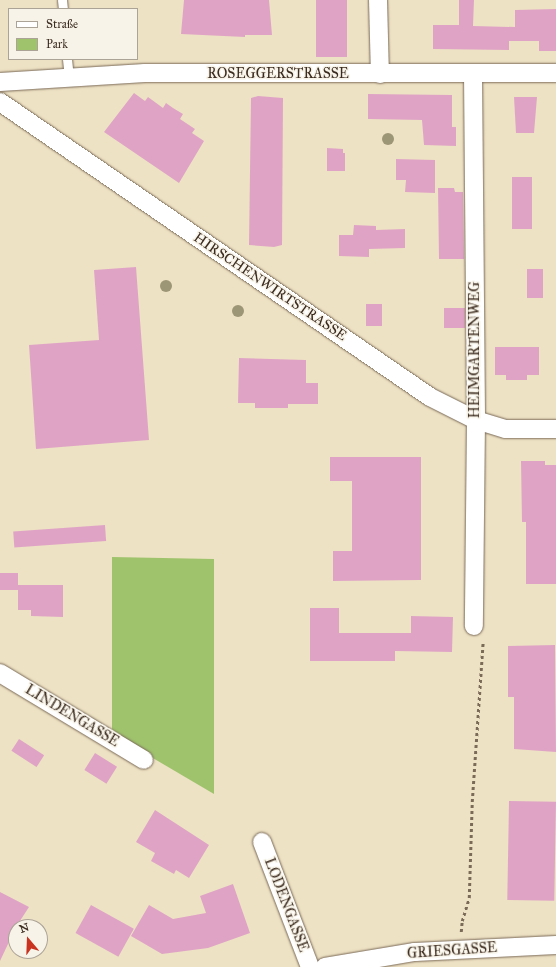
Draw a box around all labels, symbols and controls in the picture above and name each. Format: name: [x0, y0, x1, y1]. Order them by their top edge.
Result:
legend: [8, 8, 138, 60]
text: Straße: [46, 17, 78, 31]
text: Park: [46, 37, 68, 51]
street label: ROSEGGERSTRASSE: [207, 66, 349, 82]
street label: HIRSCHENWIRTSTRASSE: [190, 229, 350, 345]
street label: HEIMGARTENWEG: [467, 282, 483, 418]
street label: LINDENGASSE: [22, 681, 122, 751]
street label: LODENGASSE: [260, 856, 312, 954]
north arrow: [8, 919, 48, 959]
text: N: [18, 920, 31, 936]
street label: GRIESGASSE: [407, 939, 497, 963]

